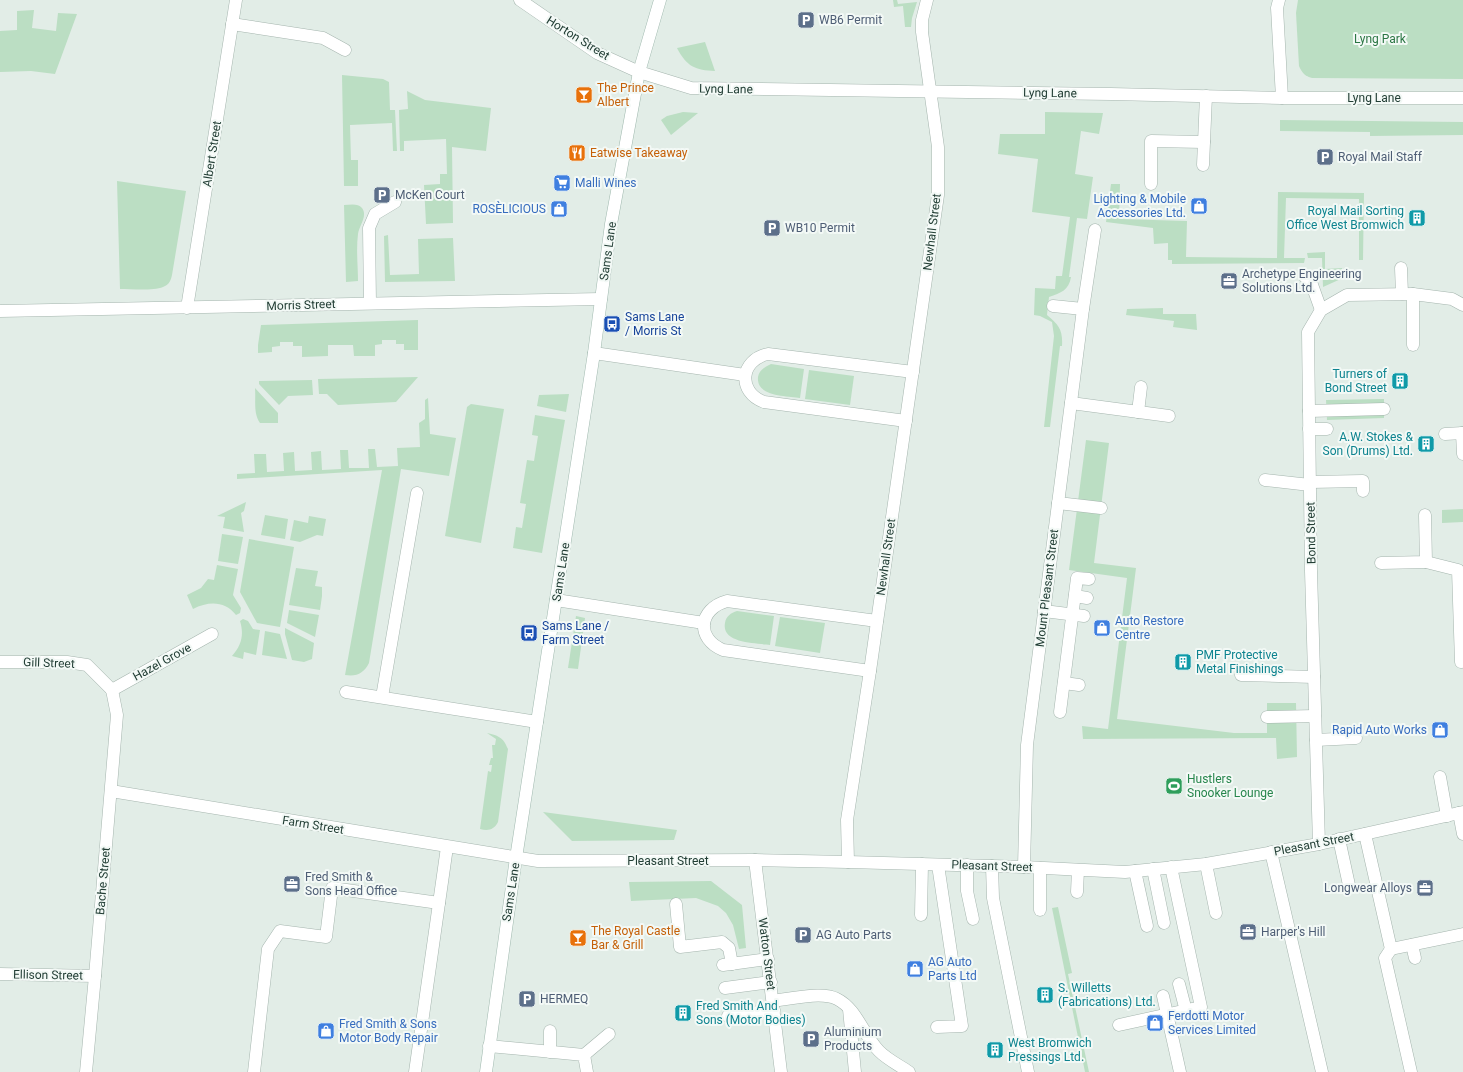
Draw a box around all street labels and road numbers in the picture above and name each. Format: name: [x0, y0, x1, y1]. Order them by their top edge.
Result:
street label: Horton Street: [544, 13, 612, 63]
street label: Lyng Lane: [699, 82, 753, 96]
street label: Lyng Lane: [1023, 86, 1077, 100]
street label: Lyng Lane: [1347, 91, 1401, 105]
street label: Albert Street: [200, 120, 224, 188]
street label: Newhall Street: [920, 193, 944, 271]
street label: Sams Lane: [597, 221, 619, 281]
street label: Morris Street: [266, 297, 336, 313]
street label: Bond Street: [1303, 502, 1319, 564]
street label: Newhall Street: [874, 518, 898, 596]
street label: Mount Pleasant Street: [1033, 528, 1061, 648]
street label: Sams Lane: [549, 542, 573, 602]
street label: Hazel Grove: [131, 640, 193, 684]
street label: Gill Street: [23, 655, 75, 671]
street label: Farm Street: [281, 813, 345, 837]
street label: Pleasant Street: [1273, 829, 1355, 859]
street label: Bache Street: [93, 847, 113, 915]
street label: Pleasant Street: [627, 854, 709, 868]
street label: Pleasant Street: [951, 858, 1033, 874]
street label: Sams Lane: [499, 862, 523, 922]
street label: Watton Street: [756, 917, 778, 991]
street label: Ellison Street: [13, 967, 83, 983]

